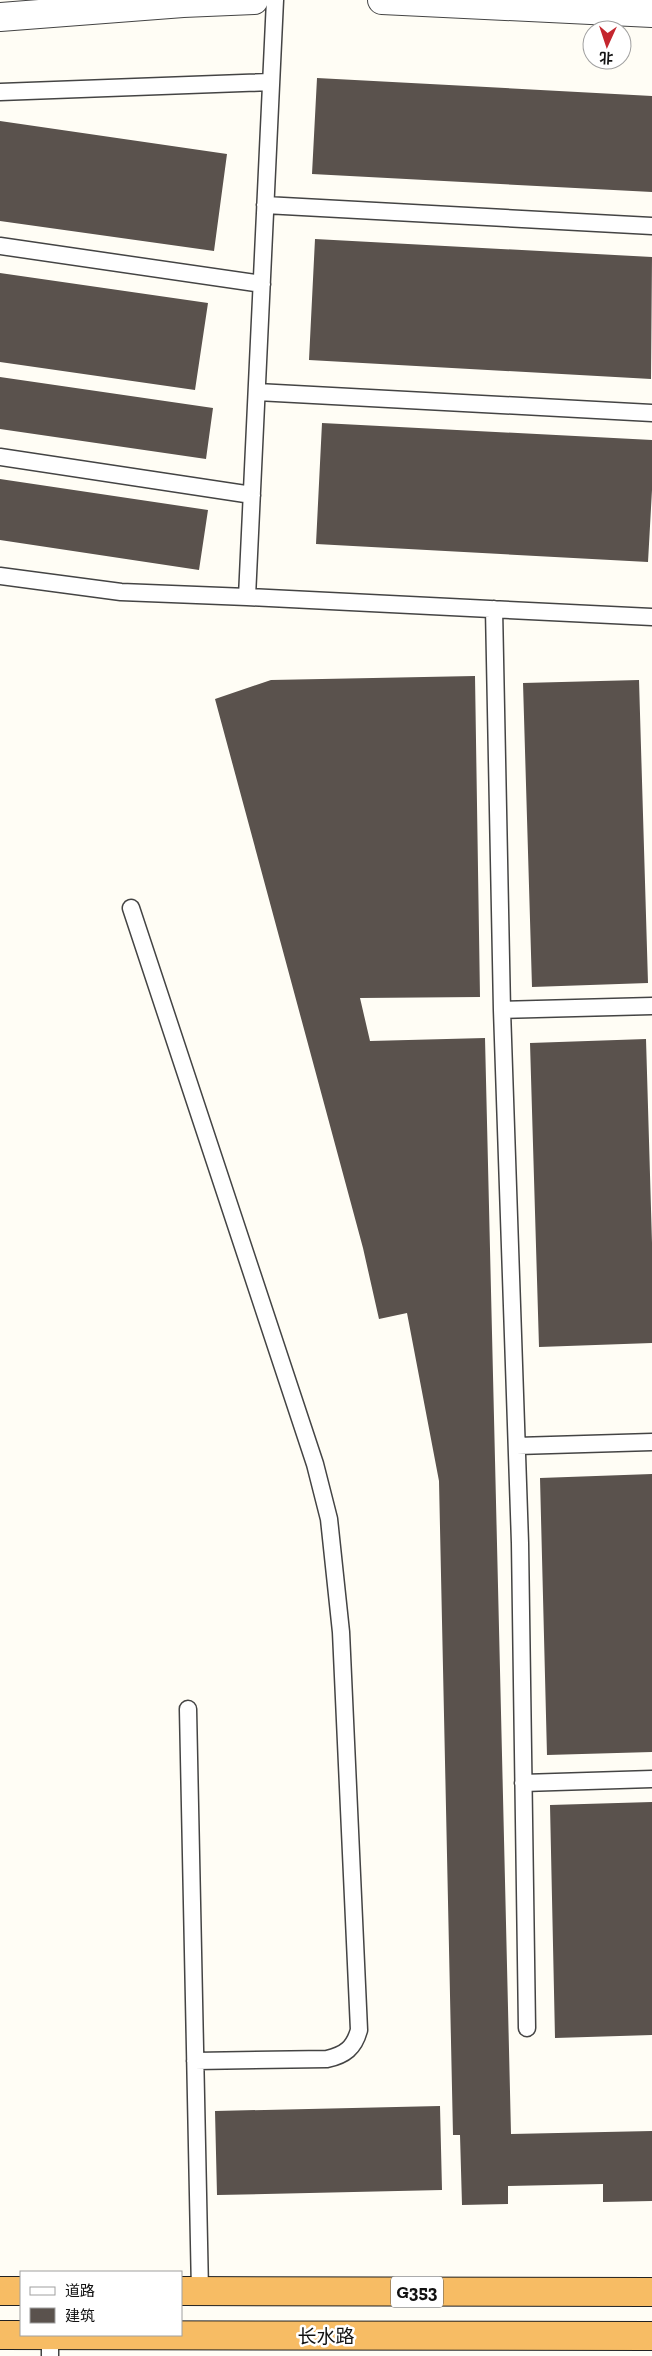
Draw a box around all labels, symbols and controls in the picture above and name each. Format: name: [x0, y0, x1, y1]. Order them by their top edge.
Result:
north arrow: [582, 20, 632, 70]
text: 北: [599, 49, 614, 66]
legend: [20, 2271, 182, 2336]
road number: G353: [391, 2276, 443, 2308]
text: 道路: [65, 2282, 95, 2300]
text: 建筑: [65, 2307, 95, 2325]
street label: 长水路: [297, 2325, 355, 2348]

